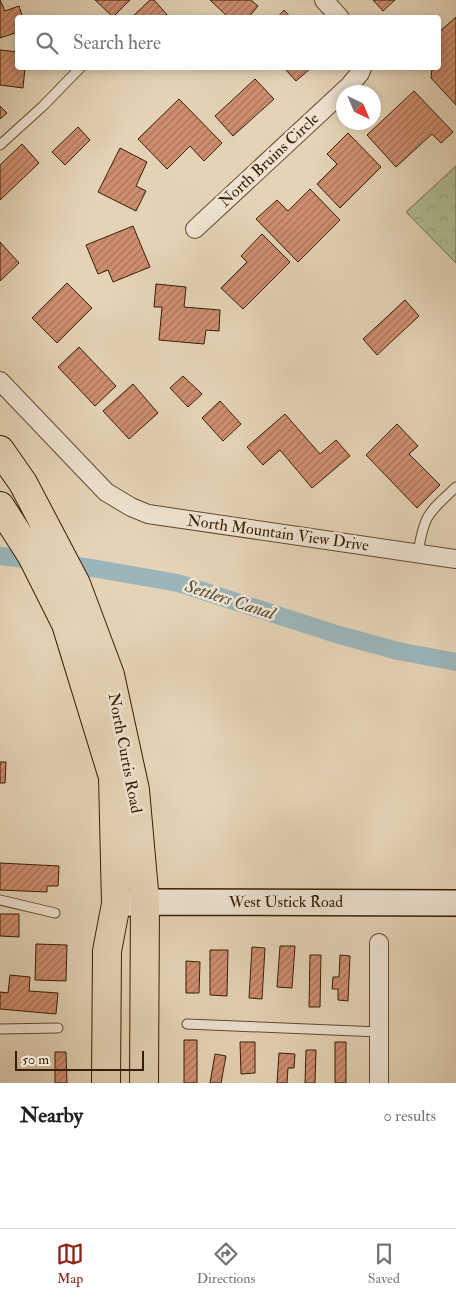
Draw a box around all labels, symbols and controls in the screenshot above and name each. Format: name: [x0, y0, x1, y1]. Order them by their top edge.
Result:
search box: [15, 15, 441, 70]
icon: search: [33, 29, 61, 57]
text: Search here: [73, 31, 161, 55]
north arrow: [336, 85, 381, 130]
street label: North Bruins Circle: [215, 108, 323, 211]
street label: North Mountain View Drive: [186, 510, 371, 556]
water label: Settlers Canal: [181, 574, 279, 626]
street label: North Curtis Road: [104, 691, 146, 815]
street label: West Ustick Road: [228, 892, 343, 912]
scale bar: [15, 1048, 144, 1071]
text: 50 m: [22, 1051, 49, 1068]
text: Nearby: [20, 1102, 83, 1129]
text: 0 results: [383, 1106, 436, 1126]
tab: Map: [56, 1240, 84, 1287]
tab: Directions: [197, 1240, 255, 1287]
tab: Saved: [368, 1240, 400, 1287]

